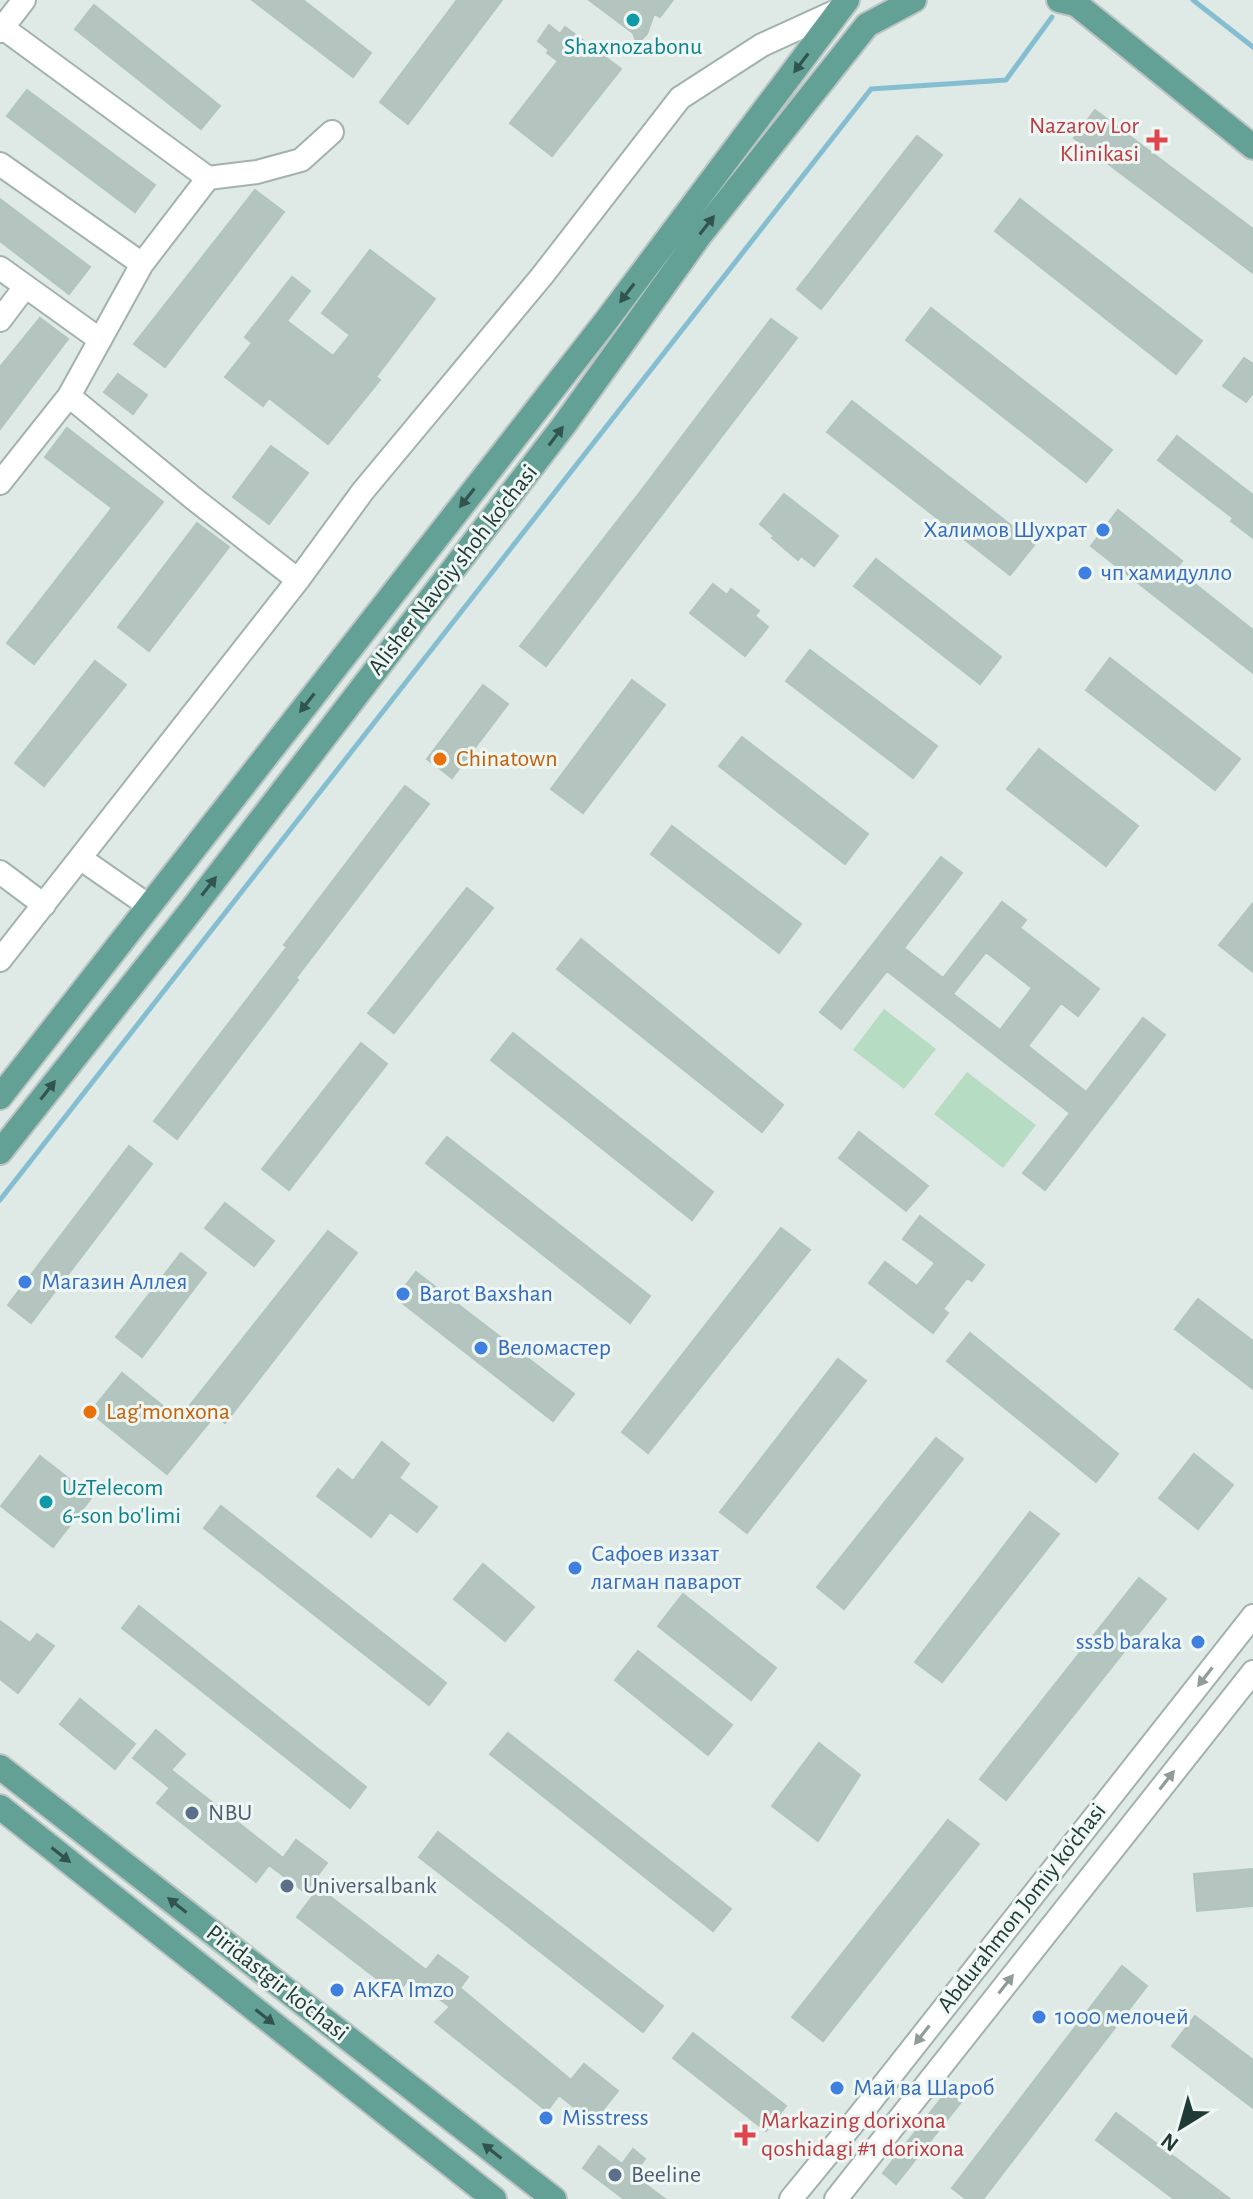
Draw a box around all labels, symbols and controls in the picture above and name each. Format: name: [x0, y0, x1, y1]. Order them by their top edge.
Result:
marker: Shaxnozabonu: [624, 11, 642, 29]
place label: Shaxnozabonu: [564, 35, 702, 59]
one-way arrow: [793, 53, 809, 73]
place label: Nazarov Lor Klinikasi: [1029, 114, 1139, 166]
marker: Nazarov Lor Klinikasi: [1146, 129, 1168, 151]
one-way arrow: [699, 215, 715, 235]
one-way arrow: [620, 283, 636, 303]
one-way arrow: [547, 426, 563, 446]
street label: Alisher Navoiy shoh ko'chasi: [364, 460, 542, 680]
one-way arrow: [460, 488, 476, 508]
place label: Халимов Шухрат: [923, 518, 1087, 542]
marker: Халимов Шухрат: [1094, 521, 1112, 539]
place label: чп хамидулло: [1101, 561, 1232, 585]
marker: чп хамидулло: [1076, 564, 1094, 582]
one-way arrow: [300, 693, 316, 713]
place label: Chinatown: [456, 747, 558, 771]
marker: Chinatown: [431, 750, 449, 768]
one-way arrow: [201, 876, 217, 896]
one-way arrow: [40, 1080, 56, 1100]
place label: Магазин Аллея: [41, 1270, 188, 1294]
marker: Магазин Аллея: [16, 1273, 34, 1291]
place label: Barot Baxshan: [419, 1282, 553, 1306]
marker: Barot Baxshan: [394, 1285, 412, 1303]
place label: Веломастер: [497, 1336, 611, 1360]
marker: Веломастер: [472, 1339, 490, 1357]
place label: Lag'monxona: [106, 1400, 230, 1424]
marker: Lag'monxona: [81, 1403, 99, 1421]
place label: UzTelecom 6-son bo'limi: [62, 1476, 181, 1528]
marker: UzTelecom 6-son bo'limi: [37, 1493, 55, 1511]
place label: Сафоев иззат лагман паварот: [591, 1542, 741, 1594]
marker: Сафоев иззат лагман паварот: [566, 1559, 584, 1577]
place label: sssb baraka: [1076, 1630, 1182, 1654]
marker: sssb baraka: [1189, 1633, 1207, 1651]
one-way arrow: [1197, 1667, 1213, 1687]
one-way arrow: [1159, 1770, 1175, 1790]
street label: Abdurahmon Jomiy ko'chasi: [933, 1799, 1111, 2017]
place label: NBU: [208, 1801, 252, 1825]
marker: NBU: [183, 1804, 201, 1822]
one-way arrow: [51, 1847, 71, 1863]
place label: Universalbank: [303, 1874, 437, 1898]
marker: Universalbank: [278, 1877, 296, 1895]
one-way arrow: [167, 1897, 187, 1913]
street label: Piridastgir ko'chasi: [202, 1921, 352, 2045]
one-way arrow: [997, 1974, 1014, 1994]
place label: AKFA Imzo: [353, 1978, 454, 2002]
marker: AKFA Imzo: [328, 1981, 346, 1999]
place label: 1000 мелочей: [1055, 2005, 1189, 2029]
one-way arrow: [255, 2008, 275, 2025]
marker: 1000 мелочей: [1030, 2008, 1048, 2026]
one-way arrow: [915, 2025, 931, 2045]
place label: Май ва Шароб: [853, 2076, 995, 2100]
marker: Май ва Шароб: [828, 2079, 846, 2097]
north arrow: [1141, 2087, 1221, 2167]
place label: Misstress: [562, 2106, 649, 2130]
marker: Misstress: [537, 2109, 555, 2127]
place label: Markazing dorixona qoshidagi #1 dorixona: [761, 2109, 964, 2161]
marker: Markazing dorixona qoshidagi #1 dorixona: [736, 2126, 754, 2144]
text: N: [1157, 2129, 1182, 2156]
one-way arrow: [482, 2143, 502, 2160]
place label: Beeline: [631, 2163, 701, 2187]
marker: Beeline: [606, 2166, 624, 2184]

